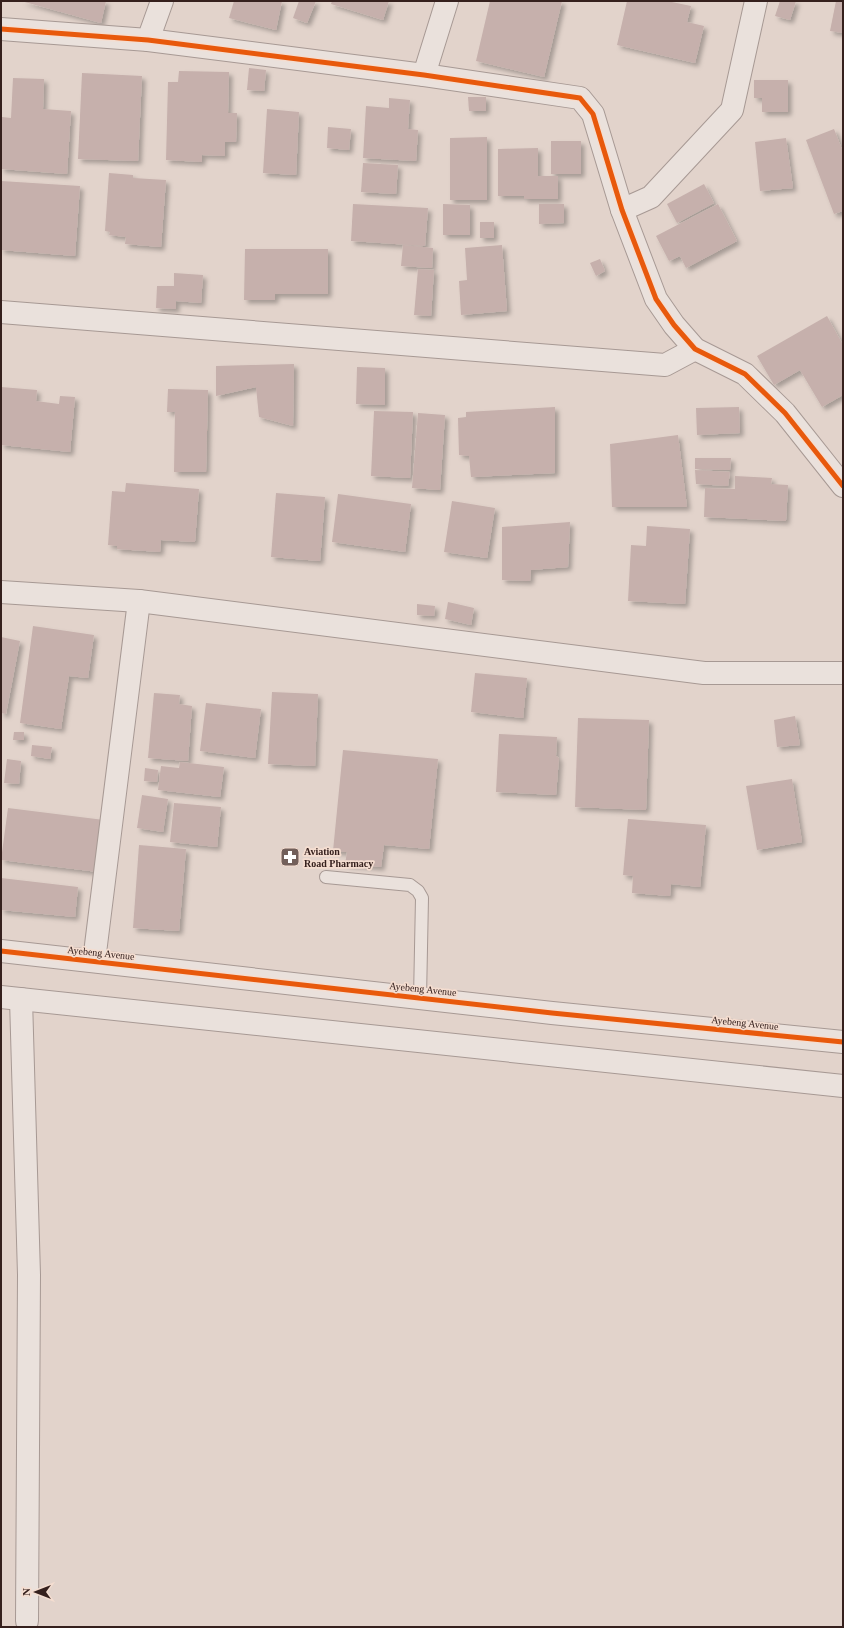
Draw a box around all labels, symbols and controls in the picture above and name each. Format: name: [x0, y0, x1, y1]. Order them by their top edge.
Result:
pharmacy icon: Aviation Road Pharmacy: [279, 846, 301, 868]
place label: Aviation Road Pharmacy: [304, 846, 373, 869]
street label: Ayebeng Avenue: [67, 944, 136, 962]
street label: Ayebeng Avenue: [389, 980, 458, 998]
street label: Ayebeng Avenue: [711, 1014, 780, 1032]
north arrow: [16, 1572, 56, 1612]
text: N: [20, 1588, 32, 1596]

